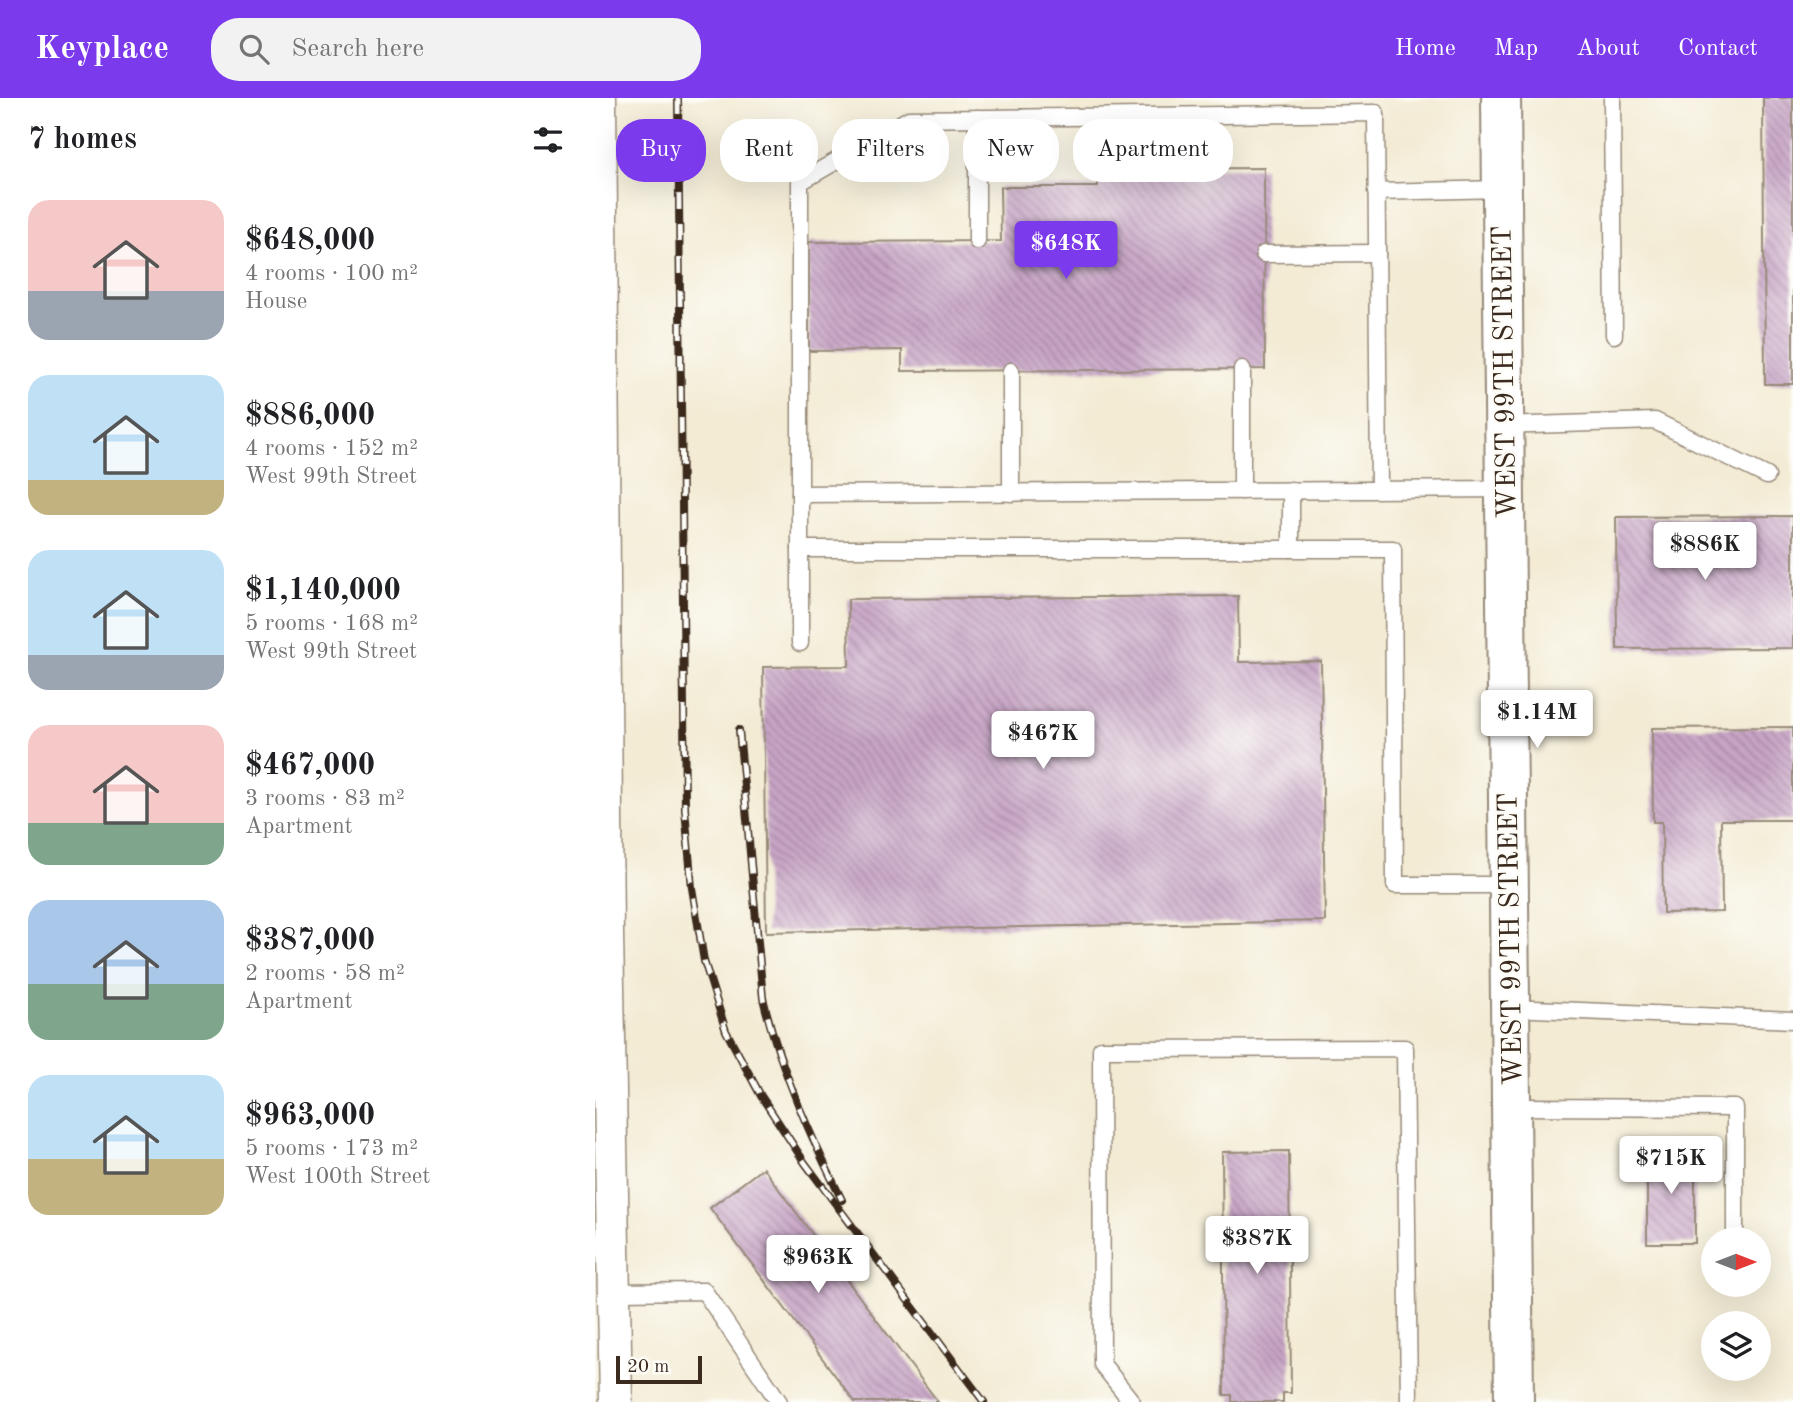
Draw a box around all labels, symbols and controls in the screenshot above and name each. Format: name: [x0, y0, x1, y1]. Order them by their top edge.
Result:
search box: [211, 18, 701, 81]
icon: search: [235, 30, 273, 68]
text: Keyplace: [35, 33, 169, 66]
text: Search here: [291, 36, 424, 62]
text: Home: [1395, 37, 1456, 61]
text: Map: [1494, 37, 1538, 61]
text: About: [1576, 37, 1640, 61]
text: Contact: [1678, 37, 1758, 61]
chip: Buy: [616, 119, 706, 182]
chip: Rent: [720, 119, 818, 182]
chip: Filters: [832, 119, 949, 182]
chip: New: [963, 119, 1059, 182]
chip: Apartment: [1073, 119, 1233, 182]
icon: filters: [529, 121, 567, 159]
text: 7 homes: [28, 125, 137, 155]
pin: $648K: [1017, 222, 1115, 281]
street label: WEST 99TH STREET: [1489, 225, 1523, 519]
text: $648,000: [245, 226, 375, 256]
icon: home: [84, 228, 168, 312]
text: $648K: [1030, 232, 1102, 255]
text: 4 rooms · 100 m²: [245, 262, 418, 285]
text: House: [245, 290, 307, 313]
text: $886,000: [245, 401, 375, 431]
icon: home: [84, 403, 168, 487]
text: 4 rooms · 152 m²: [245, 437, 418, 460]
text: West 99th Street: [245, 465, 417, 488]
pin: $886K: [1656, 522, 1754, 582]
text: $886K: [1669, 533, 1741, 556]
text: $1,140,000: [245, 576, 401, 606]
icon: home: [84, 578, 168, 662]
text: 5 rooms · 168 m²: [245, 612, 418, 635]
text: West 99th Street: [245, 640, 417, 663]
pin: $1.14M: [1480, 690, 1594, 750]
text: $1.14M: [1497, 701, 1577, 724]
pin: $467K: [994, 712, 1092, 771]
text: $467K: [1007, 722, 1079, 745]
text: $467,000: [245, 751, 375, 781]
icon: home: [84, 753, 168, 837]
text: 3 rooms · 83 m²: [245, 787, 405, 810]
street label: WEST 99TH STREET: [1495, 792, 1529, 1086]
text: Apartment: [245, 815, 353, 838]
text: $387,000: [245, 926, 375, 956]
icon: home: [84, 928, 168, 1012]
text: 2 rooms · 58 m²: [245, 962, 405, 985]
text: Apartment: [245, 990, 353, 1013]
text: $963,000: [245, 1101, 375, 1131]
icon: home: [84, 1103, 168, 1187]
pin: $715K: [1622, 1136, 1720, 1196]
text: 5 rooms · 173 m²: [245, 1137, 418, 1160]
text: $715K: [1635, 1147, 1707, 1170]
text: West 100th Street: [245, 1165, 430, 1188]
pin: $387K: [1208, 1216, 1306, 1276]
text: $387K: [1221, 1227, 1293, 1250]
north arrow: [1701, 1227, 1771, 1297]
map controls: [1701, 1227, 1771, 1381]
pin: $963K: [769, 1236, 867, 1295]
text: $963K: [782, 1246, 854, 1269]
button: layers: [1701, 1311, 1771, 1381]
scale bar: [616, 1353, 702, 1385]
text: 20 m: [627, 1358, 669, 1377]

